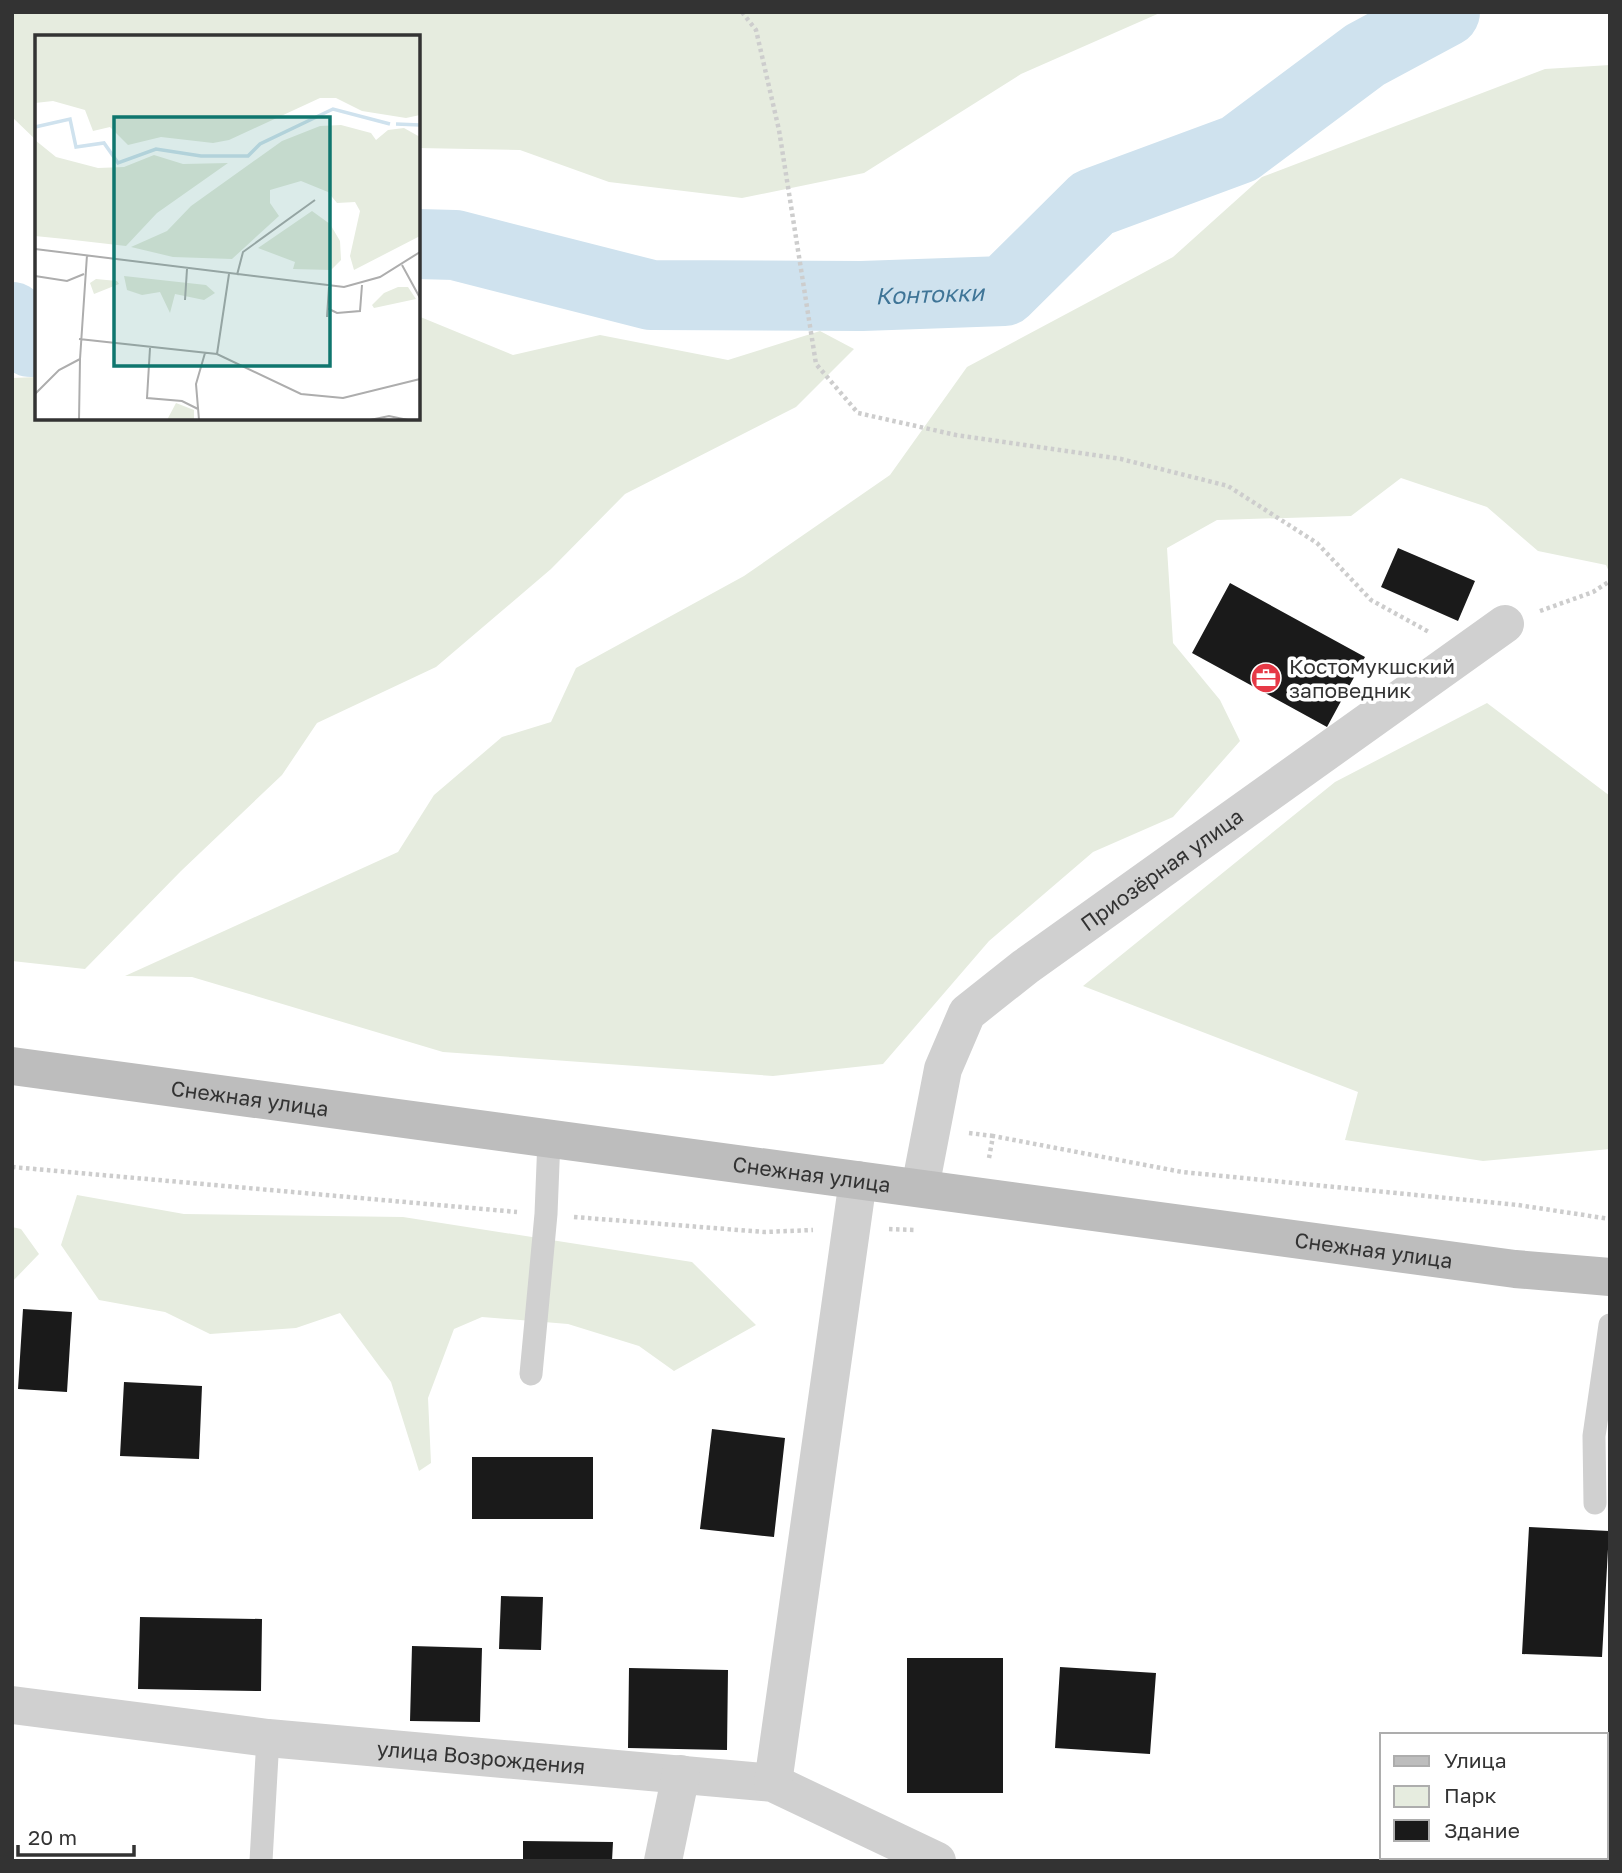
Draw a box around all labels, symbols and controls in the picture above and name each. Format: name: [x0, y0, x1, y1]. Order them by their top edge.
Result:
inset map: [35, 35, 420, 420]
water label: Контокки: [875, 278, 987, 310]
place label: Костомукшский заповедник: [1289, 653, 1455, 703]
office icon: Костомукшский заповедник: [1249, 661, 1283, 695]
street label: Приозёрная улица: [1075, 803, 1248, 936]
street label: Снежная улица: [169, 1075, 330, 1122]
street label: Снежная улица: [731, 1150, 892, 1198]
street label: Снежная улица: [1293, 1226, 1454, 1273]
legend: [1380, 1733, 1608, 1859]
street label: улица Возрождения: [376, 1735, 586, 1779]
text: Улица: [1444, 1747, 1507, 1773]
text: Парк: [1444, 1782, 1497, 1808]
scale bar: [18, 1814, 133, 1858]
text: Здание: [1444, 1817, 1520, 1843]
text: 20 m: [28, 1824, 77, 1850]

